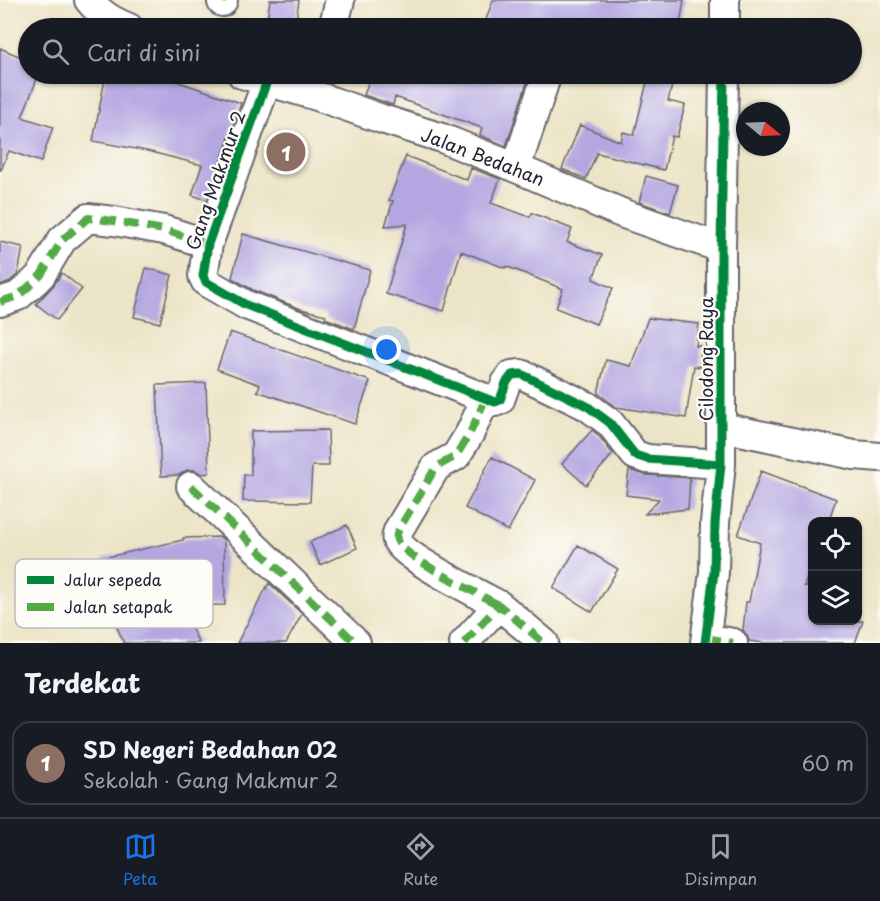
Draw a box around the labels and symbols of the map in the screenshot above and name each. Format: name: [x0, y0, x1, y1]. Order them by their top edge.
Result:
north arrow: [736, 102, 790, 156]
street label: Gang Makmur 2: [178, 107, 252, 253]
street label: Jalan Bedahan: [417, 120, 549, 192]
pin: 1: [266, 130, 306, 174]
street label: Cilodong Raya: [692, 296, 719, 421]
your location: [372, 335, 401, 364]
legend: [15, 559, 213, 628]
text: Jalur sepeda: [64, 567, 162, 591]
text: Jalan setapak: [64, 594, 173, 618]

